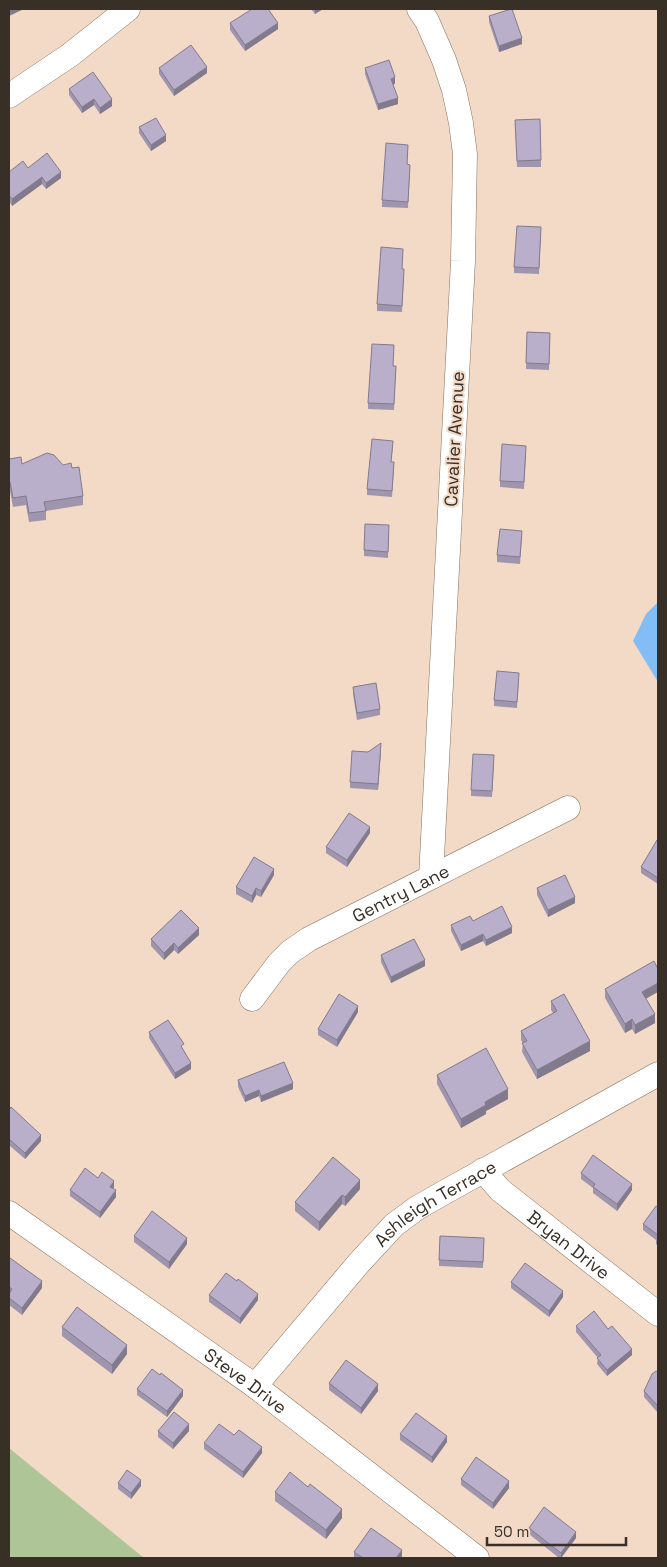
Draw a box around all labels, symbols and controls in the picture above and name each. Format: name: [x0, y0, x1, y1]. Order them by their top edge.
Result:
street label: Cavalier Avenue: [439, 371, 469, 507]
street label: Gentry Lane: [348, 859, 453, 927]
street label: Ashleigh Terrace: [369, 1155, 500, 1251]
street label: Bryan Drive: [523, 1205, 615, 1284]
street label: Steve Drive: [200, 1342, 292, 1418]
scale bar: [487, 1514, 626, 1546]
text: 50 m: [494, 1522, 529, 1541]

